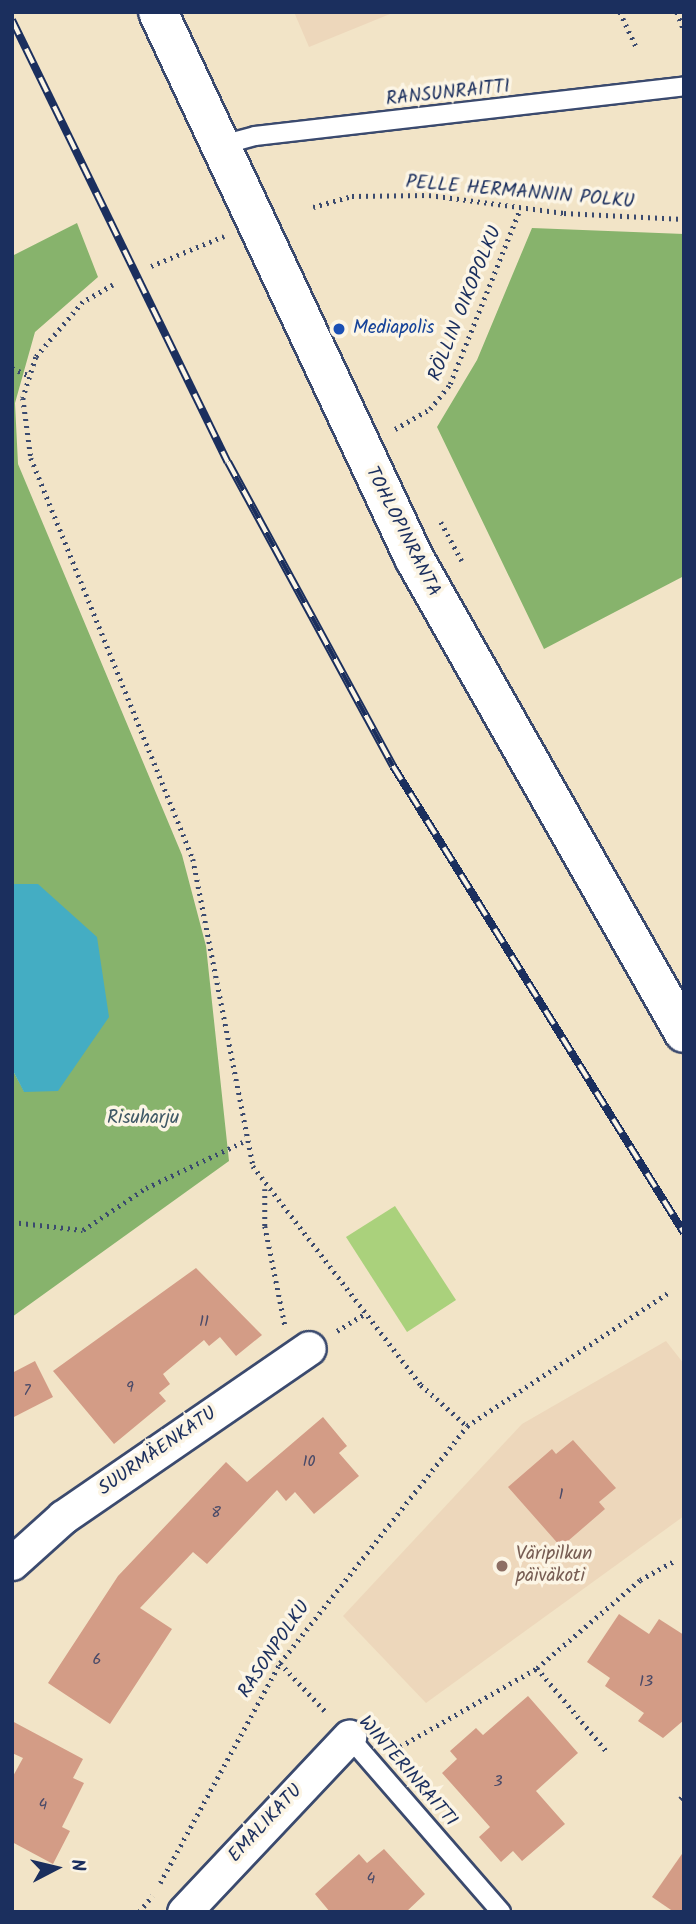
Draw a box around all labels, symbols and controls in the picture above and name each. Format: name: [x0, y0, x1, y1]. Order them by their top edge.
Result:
street label: RANSUNRAITTI: [385, 76, 511, 112]
street label: PELLE HERMANNIN POLKU: [405, 172, 635, 214]
street label: RÖLLIN OIKOPOLKU: [424, 223, 508, 385]
place label: Mediapolis: [353, 318, 434, 340]
marker: Mediapolis: [331, 321, 347, 337]
street label: TOHLOPINRANTA: [359, 463, 445, 601]
park label: Risuharju: [107, 1108, 179, 1130]
house number: 11: [199, 1312, 209, 1332]
house number: 9: [126, 1378, 134, 1398]
house number: 7: [23, 1381, 31, 1401]
street label: SUURMÄENKATU: [95, 1403, 221, 1501]
house number: 10: [302, 1452, 316, 1472]
house number: 1: [558, 1485, 564, 1505]
house number: 8: [211, 1503, 221, 1523]
place label: Väripilkun päiväkoti: [516, 1544, 592, 1588]
marker: Väripilkun päiväkoti: [494, 1558, 510, 1574]
street label: RASONPOLKU: [234, 1597, 316, 1703]
house number: 6: [93, 1650, 101, 1670]
house number: 13: [639, 1672, 653, 1692]
street label: WINTERINRAITTI: [353, 1712, 461, 1832]
house number: 3: [493, 1772, 503, 1792]
street label: EMALIKATU: [224, 1780, 308, 1868]
house number: 4: [39, 1795, 47, 1815]
north arrow: [21, 1833, 91, 1903]
text: N: [61, 1858, 92, 1873]
house number: 4: [367, 1869, 375, 1889]

